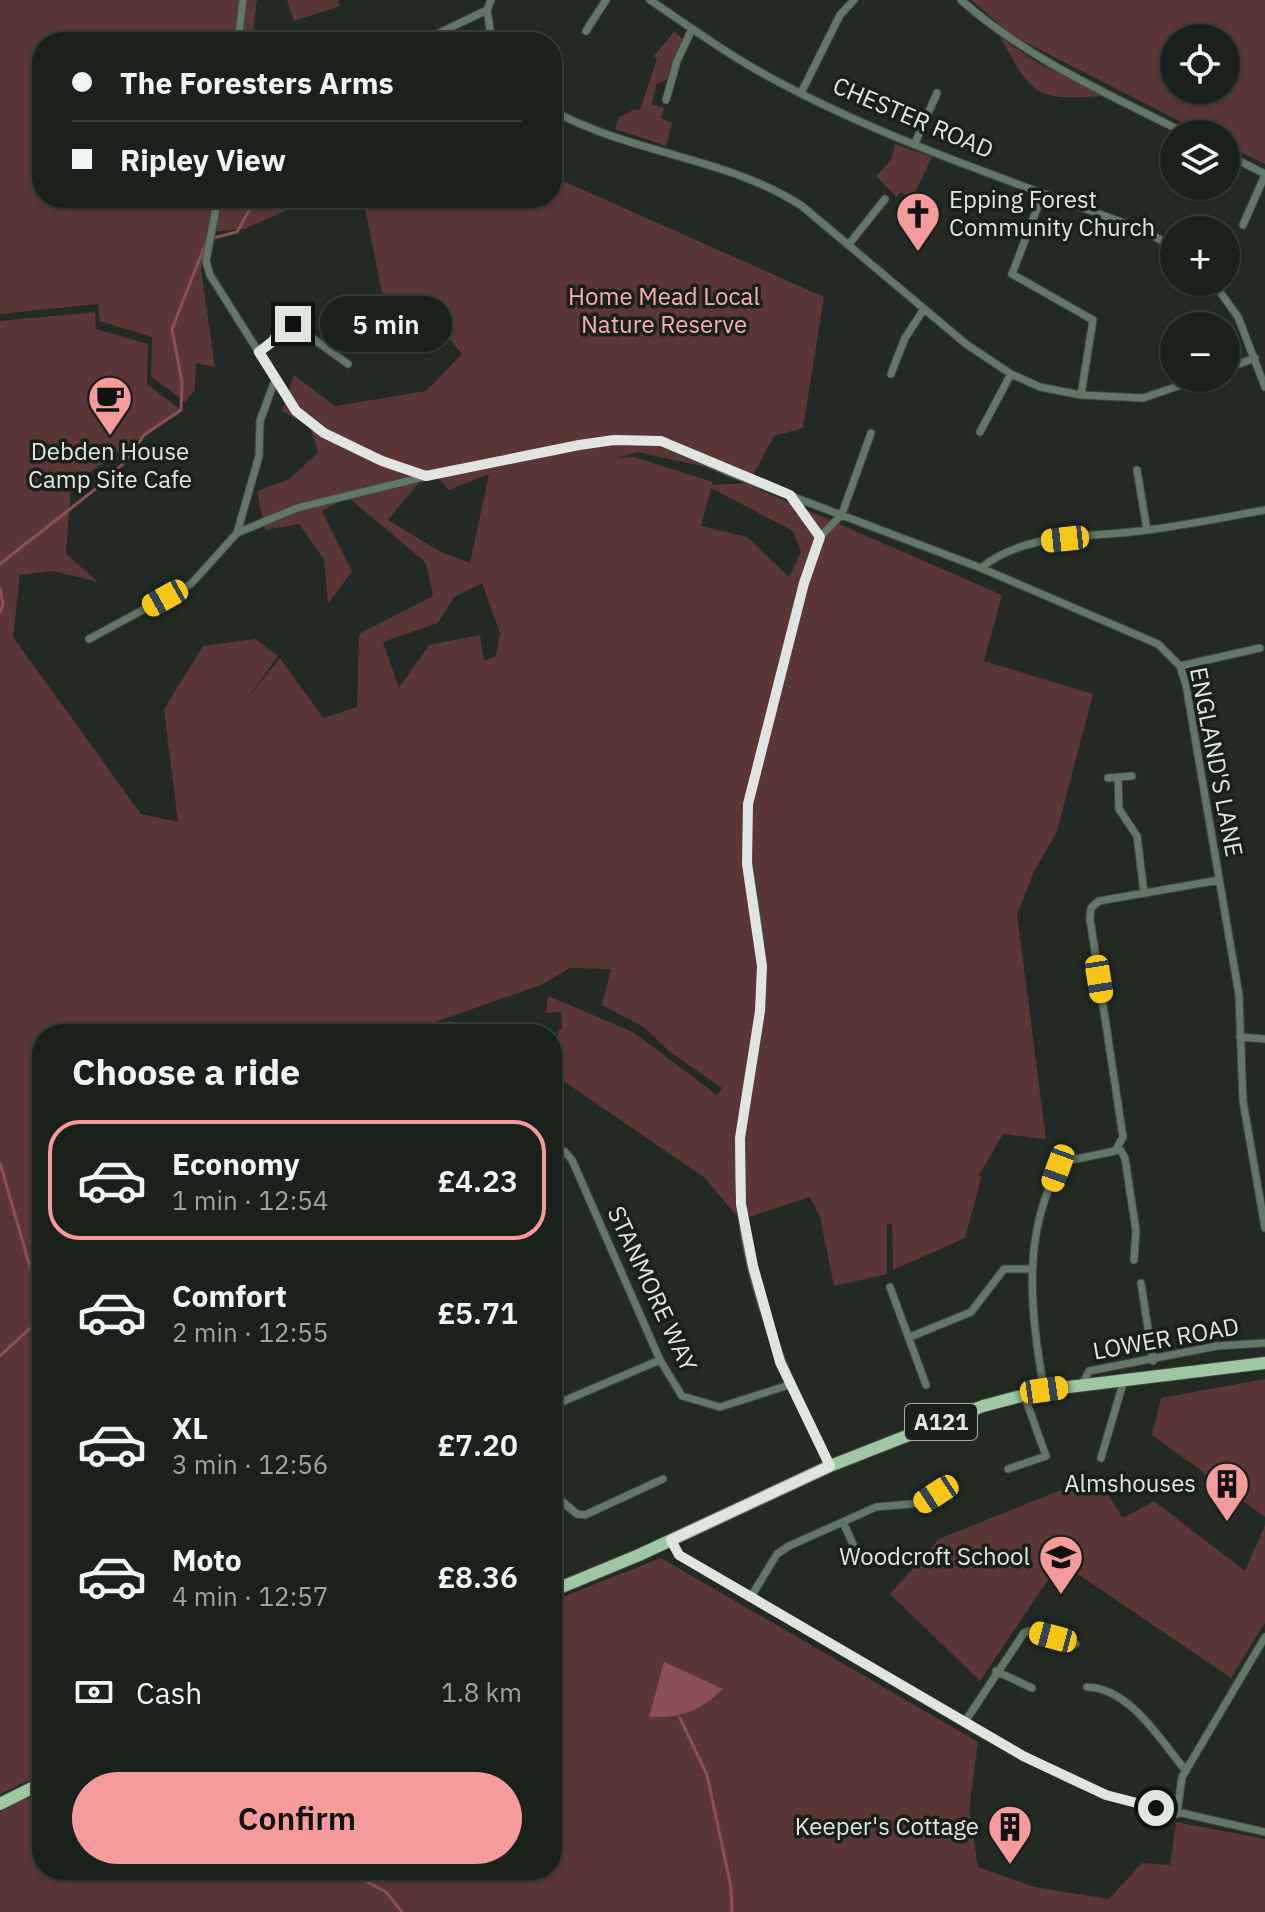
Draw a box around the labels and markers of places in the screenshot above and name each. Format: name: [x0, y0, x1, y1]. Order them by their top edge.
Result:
place label: Epping Forest Community Church: [949, 183, 1155, 243]
church icon: Epping Forest Community Church: [894, 190, 942, 253]
cafe icon: Debden House Camp Site Cafe: [86, 374, 134, 437]
place label: Debden House Camp Site Cafe: [28, 435, 192, 495]
building icon: Almshouses: [1203, 1460, 1251, 1523]
place label: Almshouses: [1064, 1467, 1196, 1499]
school or university icon: Woodcroft School: [1037, 1533, 1085, 1596]
place label: Woodcroft School: [839, 1540, 1030, 1572]
building icon: Keeper's Cottage: [986, 1803, 1034, 1866]
place label: Keeper's Cottage: [795, 1810, 979, 1842]

